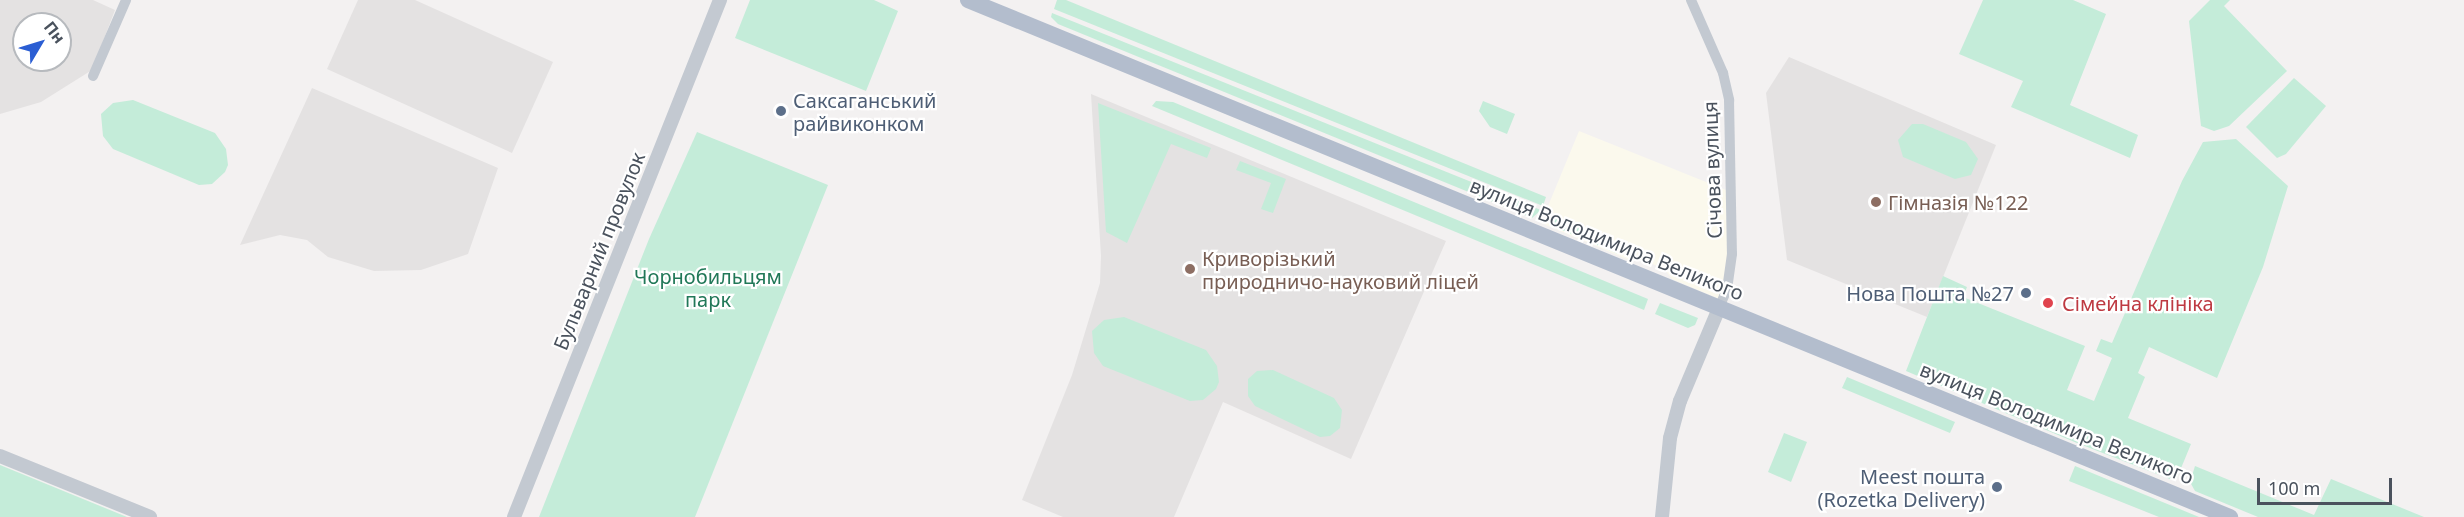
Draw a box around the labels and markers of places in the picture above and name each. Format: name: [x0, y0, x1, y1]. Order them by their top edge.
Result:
place label: Саксаганський райвиконком: [793, 88, 936, 135]
marker: Саксаганський райвиконком: [774, 104, 788, 118]
place label: Гімназія №122: [1888, 190, 2028, 214]
marker: Гімназія №122: [1869, 195, 1883, 209]
place label: Криворізький природничо-науковий ліцей: [1202, 246, 1479, 293]
marker: Криворізький природничо-науковий ліцей: [1183, 262, 1197, 276]
place label: Нова Пошта №27: [1846, 281, 2014, 305]
marker: Нова Пошта №27: [2019, 286, 2033, 300]
place label: Сімейна клініка: [2062, 291, 2214, 315]
marker: Сімейна клініка: [2039, 294, 2057, 312]
place label: Meest пошта (Rozetka Delivery): [1818, 464, 1985, 511]
marker: Meest пошта (Rozetka Delivery): [1990, 480, 2004, 494]

